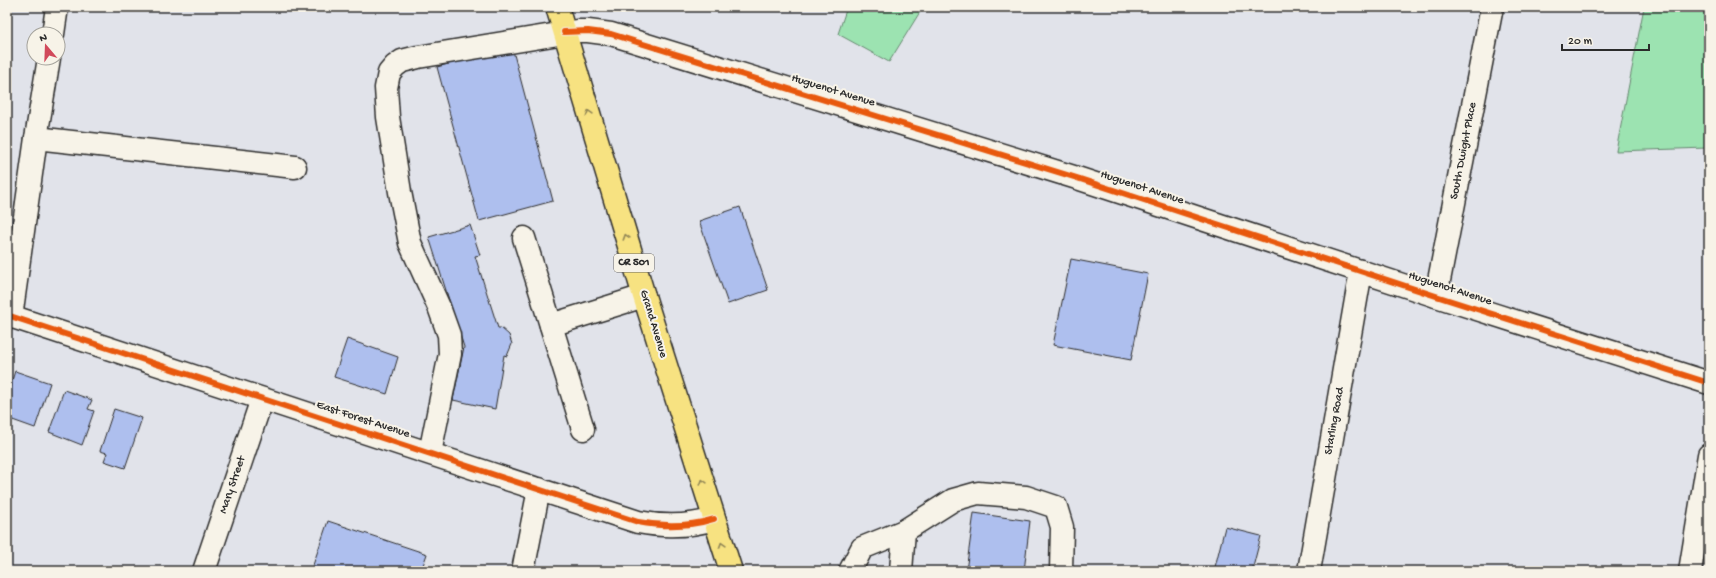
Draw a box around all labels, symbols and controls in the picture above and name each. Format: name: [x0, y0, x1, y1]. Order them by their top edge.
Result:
north arrow: [26, 26, 66, 66]
scale bar: [1562, 26, 1649, 52]
text: N: [38, 32, 49, 45]
text: 20 m: [1568, 35, 1593, 49]
street label: Huguenot Avenue: [789, 72, 877, 111]
street label: South Dwight Place: [1448, 101, 1480, 201]
one-way arrow: [585, 110, 594, 117]
street label: Huguenot Avenue: [1099, 168, 1186, 208]
one-way arrow: [622, 234, 631, 241]
road number: CR 501: [614, 254, 654, 272]
street label: Huguenot Avenue: [1407, 269, 1494, 309]
street label: Grand Avenue: [636, 288, 670, 360]
street label: Starling Road: [1322, 385, 1348, 456]
street label: East Forest Avenue: [315, 398, 412, 442]
street label: Mary Street: [217, 453, 250, 516]
one-way arrow: [699, 478, 707, 485]
one-way arrow: [718, 542, 727, 549]

